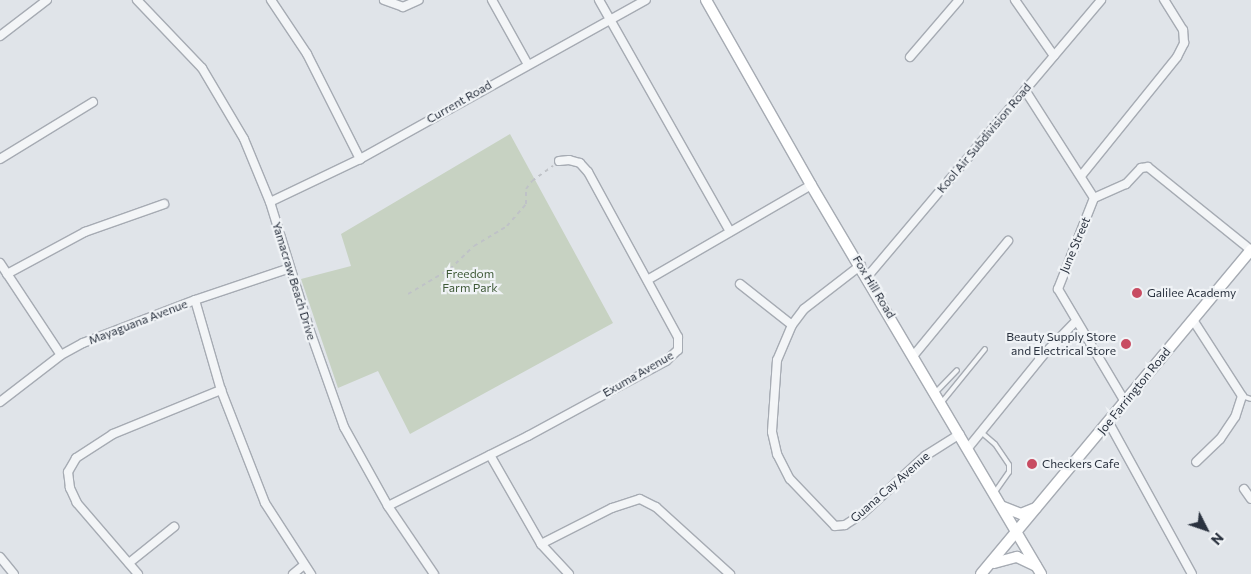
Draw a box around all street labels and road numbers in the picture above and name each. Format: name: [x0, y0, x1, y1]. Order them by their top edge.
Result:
street label: Current Road: [424, 78, 494, 126]
street label: Kool Air Subdivision Road: [934, 80, 1034, 196]
street label: June Street: [1057, 215, 1093, 275]
street label: Yamacraw Beach Drive: [269, 220, 319, 342]
street label: Fox Hill Road: [850, 253, 898, 321]
street label: Mayaguana Avenue: [86, 296, 190, 348]
street label: Joe Farrington Road: [1095, 345, 1173, 437]
street label: Exuma Avenue: [600, 348, 676, 400]
street label: Guana Cay Avenue: [848, 449, 932, 525]

